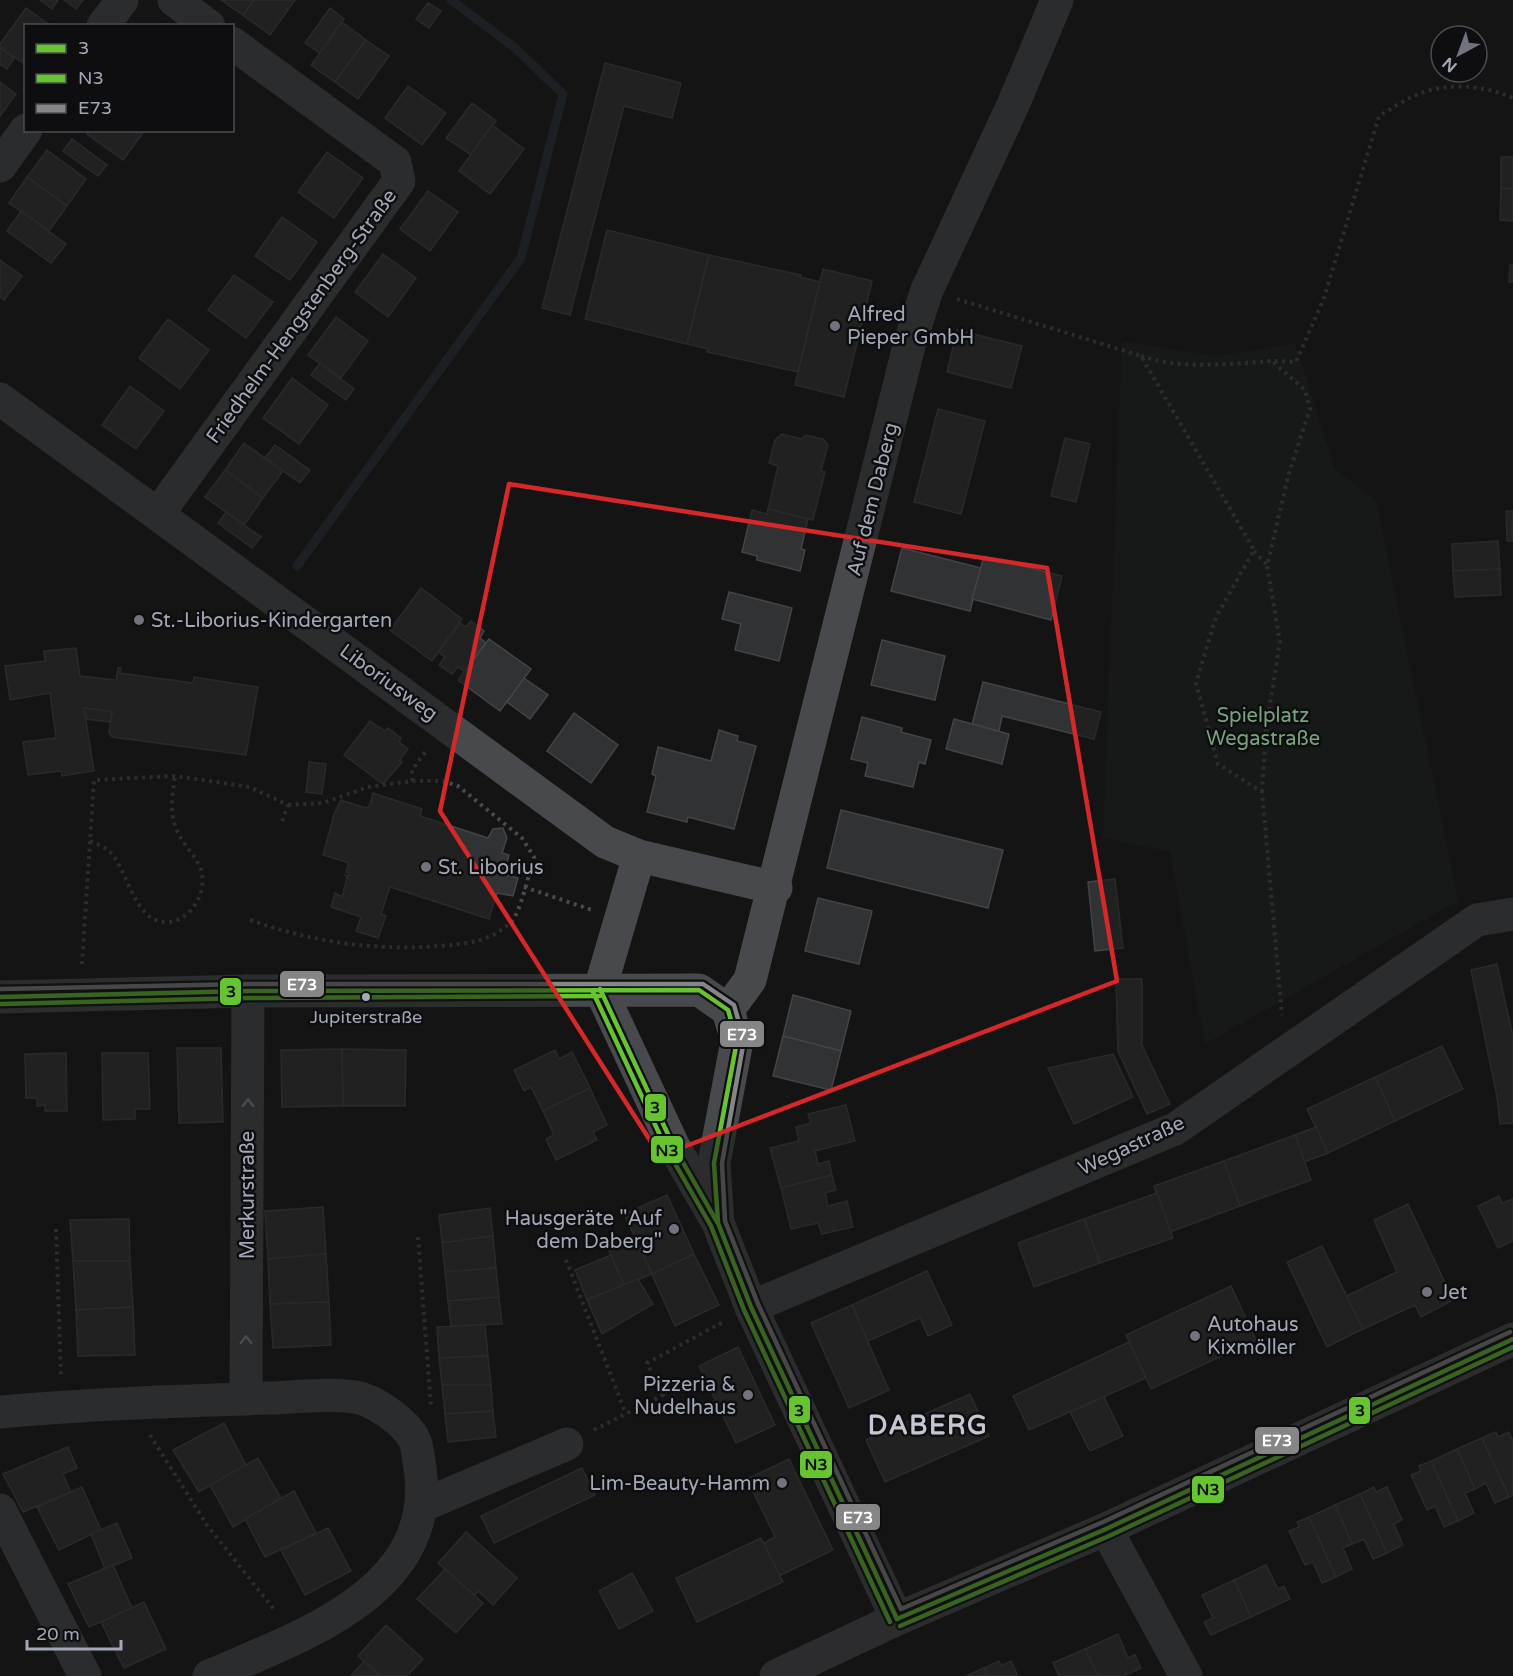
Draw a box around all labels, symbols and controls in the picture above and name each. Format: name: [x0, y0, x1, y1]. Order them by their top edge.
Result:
legend: [24, 24, 234, 132]
north arrow: [1429, 24, 1489, 84]
text: 3: [78, 37, 89, 59]
text: N: [1438, 53, 1461, 76]
text: N3: [78, 67, 104, 89]
text: E73: [78, 97, 112, 119]
street label: Friedhelm-Hengstenberg-Straße: [202, 185, 402, 448]
place label: Alfred Pieper GmbH: [847, 303, 974, 350]
marker: Alfred Pieper GmbH: [828, 319, 842, 333]
street label: Auf dem Daberg: [842, 420, 904, 578]
place label: St.-Liborius-Kindergarten: [151, 609, 392, 633]
marker: St.-Liborius-Kindergarten: [132, 613, 146, 627]
street label: Liboriusweg: [335, 639, 442, 726]
park label: Spielplatz Wegastraße: [1206, 704, 1320, 751]
place label: St. Liborius: [438, 856, 544, 880]
marker: St. Liborius: [419, 860, 433, 874]
line badge: E73: [279, 970, 325, 998]
text: E73: [287, 975, 317, 995]
line badge: 3: [219, 977, 242, 1006]
text: 3: [226, 982, 236, 1002]
marker: Jupiterstraße: [360, 991, 372, 1003]
place label: Jupiterstraße: [310, 1006, 422, 1028]
line badge: E73: [719, 1020, 765, 1048]
text: E73: [727, 1025, 757, 1045]
line badge: 3: [644, 1093, 667, 1122]
text: 3: [650, 1098, 660, 1118]
one-way arrow: [241, 1099, 254, 1108]
street label: Wegastraße: [1075, 1111, 1188, 1181]
street label: Merkurstraße: [236, 1131, 260, 1259]
line badge: N3: [650, 1135, 684, 1164]
text: N3: [656, 1141, 678, 1161]
place label: Hausgeräte "Auf dem Daberg": [505, 1207, 662, 1254]
marker: Hausgeräte "Auf dem Daberg": [667, 1222, 681, 1236]
place label: Jet: [1439, 1281, 1468, 1305]
marker: Jet: [1420, 1285, 1434, 1299]
place label: Autohaus Kixmöller: [1207, 1313, 1299, 1360]
marker: Autohaus Kixmöller: [1188, 1329, 1202, 1343]
one-way arrow: [240, 1336, 252, 1345]
place label: Pizzeria & Nudelhaus: [634, 1373, 736, 1420]
marker: Pizzeria & Nudelhaus: [741, 1388, 755, 1402]
line badge: 3: [788, 1395, 811, 1424]
line badge: 3: [1348, 1396, 1371, 1425]
text: 3: [794, 1401, 804, 1421]
text: 3: [1355, 1401, 1365, 1421]
district label: DABERG: [868, 1410, 988, 1441]
line badge: E73: [1254, 1426, 1300, 1455]
text: E73: [1262, 1431, 1292, 1451]
line badge: N3: [799, 1450, 833, 1479]
text: N3: [805, 1455, 827, 1475]
place label: Lim-Beauty-Hamm: [589, 1472, 770, 1496]
line badge: N3: [1191, 1475, 1225, 1504]
marker: Lim-Beauty-Hamm: [775, 1476, 789, 1490]
text: N3: [1197, 1480, 1219, 1500]
line badge: E73: [835, 1503, 881, 1531]
text: E73: [843, 1508, 873, 1528]
scale bar: [27, 1613, 122, 1651]
text: 20 m: [36, 1623, 80, 1645]

